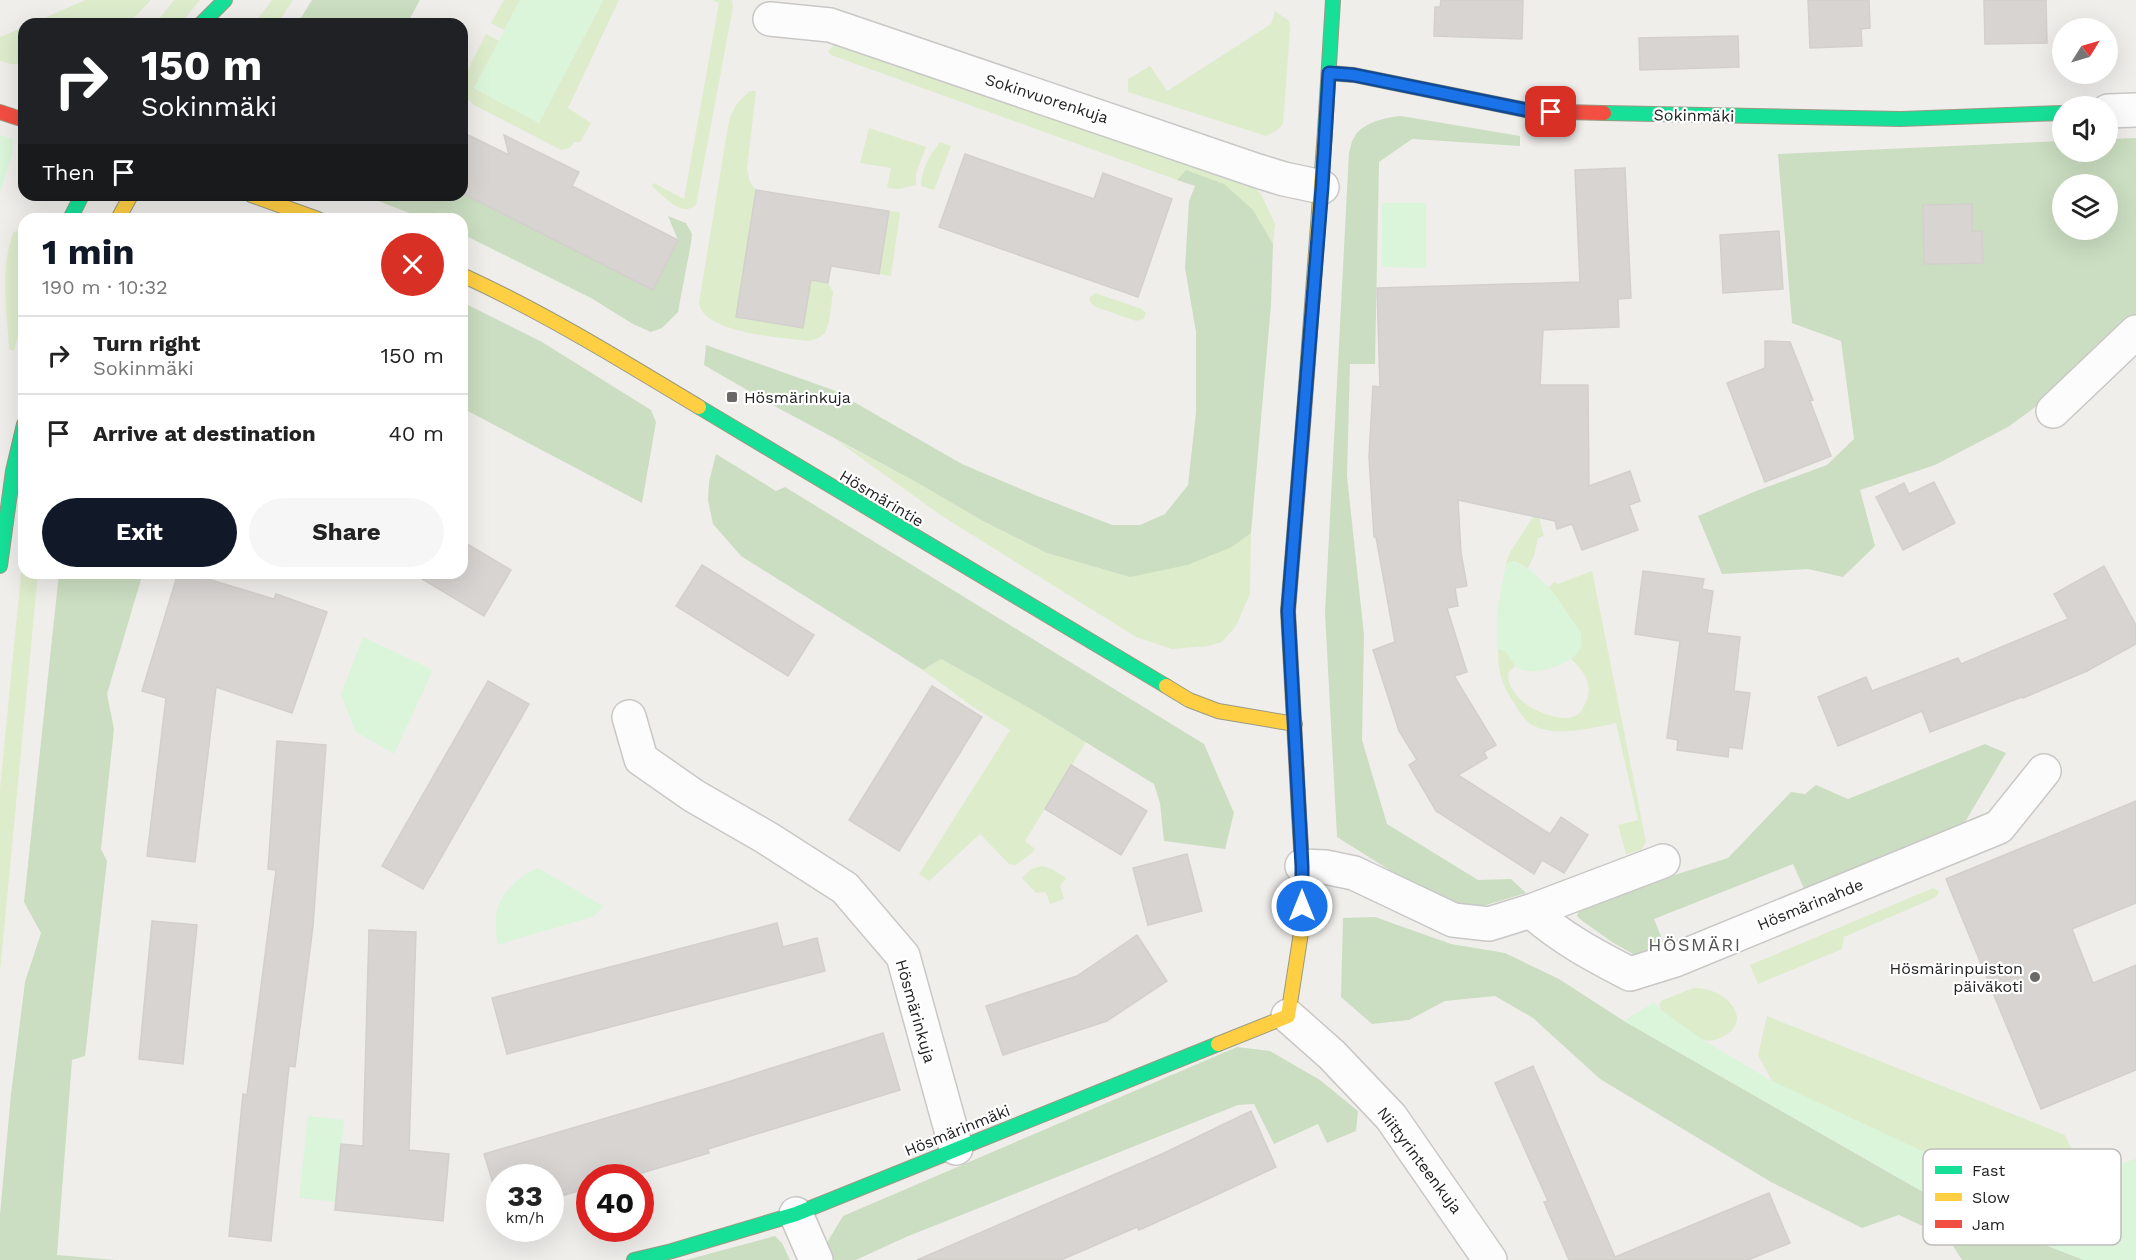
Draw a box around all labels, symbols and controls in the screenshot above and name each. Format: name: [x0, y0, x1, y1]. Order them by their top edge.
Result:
north arrow: [2052, 18, 2118, 84]
map controls: [2052, 18, 2118, 240]
text: 150 m: [141, 41, 262, 90]
icon: right: [42, 42, 120, 120]
street label: Sokinvuorenkuja: [983, 70, 1111, 127]
pin: [1525, 86, 1576, 137]
text: Sokinmäki: [141, 91, 277, 123]
icon: arrive: [1534, 95, 1567, 128]
button: sound: [2052, 96, 2118, 162]
street label: Sokinmäki: [1653, 105, 1735, 126]
icon: arrive: [107, 156, 140, 189]
text: Then: [42, 160, 95, 185]
button: layers: [2052, 174, 2118, 240]
text: 1 min: [42, 231, 134, 273]
button: close: [381, 233, 444, 296]
text: 190 m · 10:32: [42, 275, 168, 299]
text: Turn right: [93, 331, 200, 356]
icon: right: [42, 339, 75, 372]
text: 150 m: [380, 343, 444, 368]
text: Sokinmäki: [93, 356, 194, 380]
place label: Hösmärinkuja: [744, 388, 851, 407]
marker: Hösmärinkuja: [725, 390, 739, 404]
icon: arrive: [42, 417, 75, 450]
text: Arrive at destination: [93, 421, 316, 446]
text: 40 m: [388, 421, 444, 446]
street label: Hösmärintie: [836, 466, 927, 531]
button: Exit: [42, 498, 237, 567]
button: Share: [249, 498, 444, 567]
position arrow: [1270, 874, 1334, 938]
street label: Hösmärinahde: [1754, 875, 1866, 934]
district label: HÖSMÄRI: [1648, 934, 1742, 955]
street label: Hösmärinkuja: [892, 957, 939, 1065]
place label: Hösmärinpuiston päiväkoti: [1890, 959, 2023, 996]
marker: Hösmärinpuiston päiväkoti: [2028, 970, 2042, 984]
street label: Hösmärinmäki: [902, 1101, 1013, 1160]
street label: Niittyrinteenkuja: [1373, 1103, 1466, 1217]
legend: [1923, 1149, 2121, 1245]
text: Fast: [1972, 1161, 2005, 1180]
speed limit sign: 40: [576, 1164, 654, 1242]
text: 33: [507, 1178, 543, 1213]
text: Slow: [1972, 1188, 2010, 1207]
text: km/h: [506, 1209, 544, 1227]
text: Jam: [1972, 1215, 2005, 1234]

